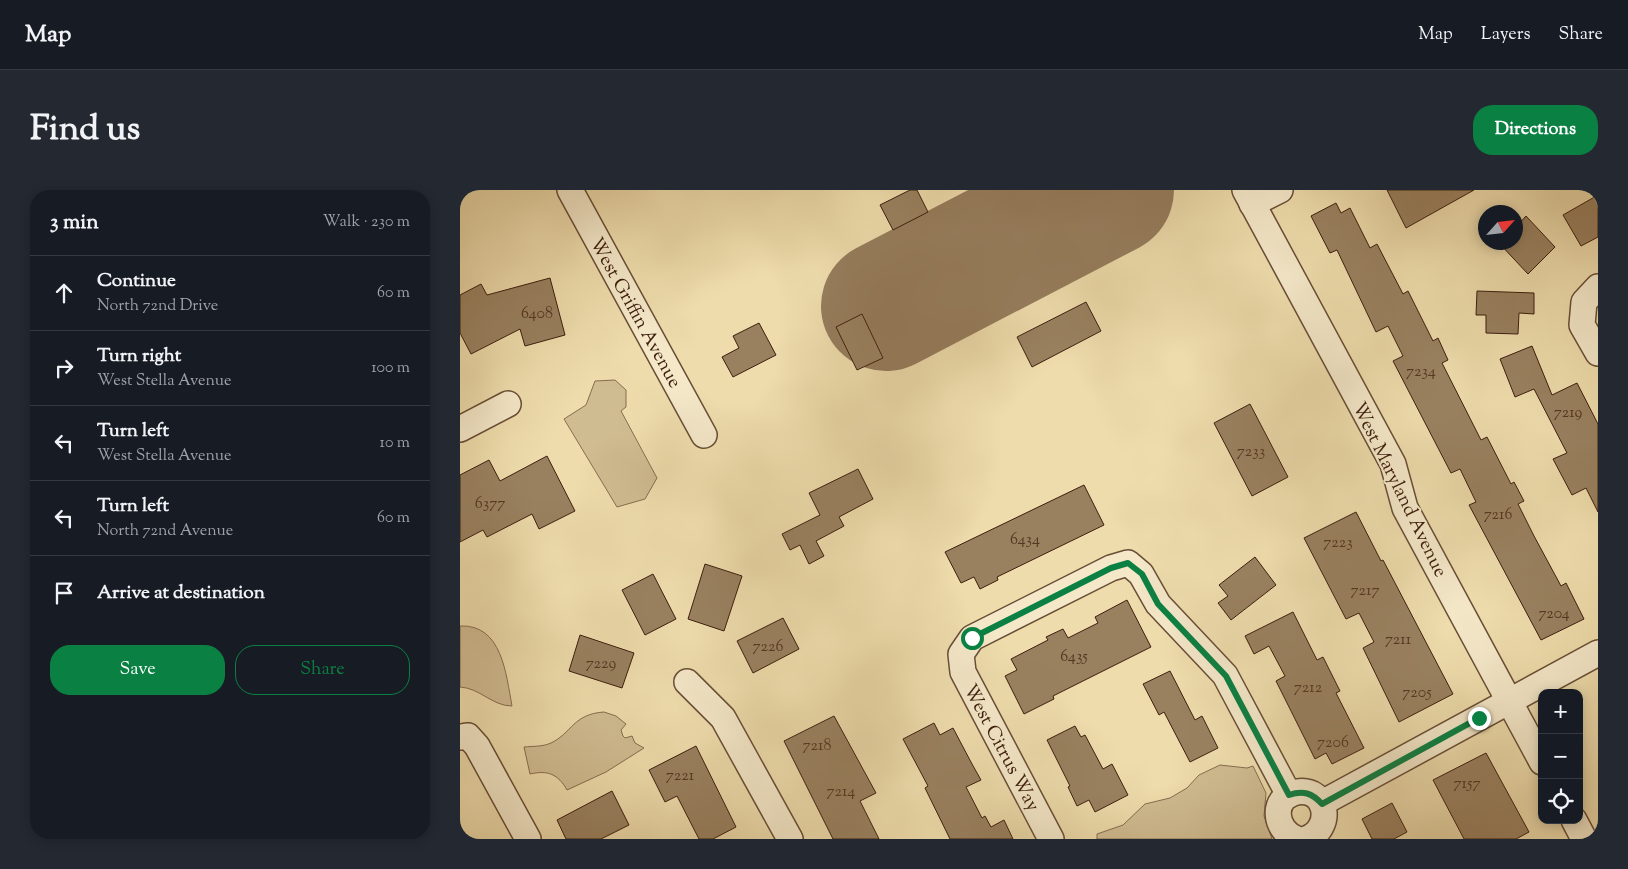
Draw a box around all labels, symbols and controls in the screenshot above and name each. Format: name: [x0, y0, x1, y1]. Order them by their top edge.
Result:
text: Map: [25, 18, 71, 52]
text: Map: [1418, 22, 1453, 48]
text: Layers: [1481, 22, 1531, 48]
text: Share: [1559, 22, 1603, 48]
text: Find us: [30, 105, 140, 156]
button: Directions: [1473, 105, 1598, 155]
north arrow: [1478, 205, 1523, 250]
text: 3 min: [50, 208, 99, 238]
text: Walk · 230 m: [323, 211, 410, 234]
street label: West Griffin Avenue: [582, 233, 687, 393]
text: Continue: [97, 268, 176, 295]
icon: ahead: [50, 279, 78, 307]
text: 60 m: [377, 282, 410, 305]
text: North 72nd Drive: [97, 295, 218, 318]
house number: 6408: [521, 303, 553, 326]
text: Turn right: [97, 343, 181, 370]
icon: right: [50, 354, 78, 382]
text: 100 m: [371, 357, 410, 380]
house number: 7234: [1406, 361, 1436, 384]
text: West Stella Avenue: [97, 370, 231, 393]
street label: West Maryland Avenue: [1345, 398, 1453, 582]
house number: 7219: [1554, 402, 1582, 425]
text: Turn left: [97, 418, 169, 445]
icon: left: [50, 429, 78, 457]
text: 10 m: [380, 432, 410, 455]
house number: 7233: [1237, 441, 1265, 464]
text: West Stella Avenue: [97, 445, 231, 468]
text: Turn left: [97, 493, 169, 520]
house number: 6377: [475, 493, 505, 516]
icon: left: [50, 504, 78, 532]
house number: 7216: [1484, 504, 1512, 527]
text: 60 m: [377, 507, 410, 530]
text: North 72nd Avenue: [97, 520, 233, 543]
house number: 6434: [1010, 529, 1040, 552]
house number: 7223: [1323, 532, 1353, 555]
icon: arrive: [50, 579, 78, 607]
text: Arrive at destination: [97, 580, 265, 607]
house number: 7217: [1351, 580, 1379, 603]
house number: 7204: [1538, 603, 1570, 626]
route start: [961, 627, 984, 650]
house number: 7211: [1385, 629, 1412, 652]
house number: 7226: [753, 636, 783, 659]
button: Save: [50, 645, 225, 695]
button: Share: [235, 645, 410, 695]
house number: 6435: [1060, 646, 1088, 669]
house number: 7229: [586, 653, 617, 676]
house number: 7212: [1294, 677, 1323, 700]
street label: West Citrus Way: [956, 680, 1046, 817]
house number: 7205: [1402, 682, 1432, 705]
map controls: [1538, 689, 1583, 824]
button: +: [1538, 689, 1583, 734]
route end: [1468, 707, 1491, 730]
house number: 7206: [1317, 732, 1349, 755]
button: −: [1538, 734, 1583, 779]
house number: 7218: [803, 735, 831, 758]
house number: 7221: [666, 765, 695, 788]
house number: 7157: [1454, 773, 1480, 796]
button: locate: [1538, 779, 1583, 824]
house number: 7214: [827, 781, 855, 804]

